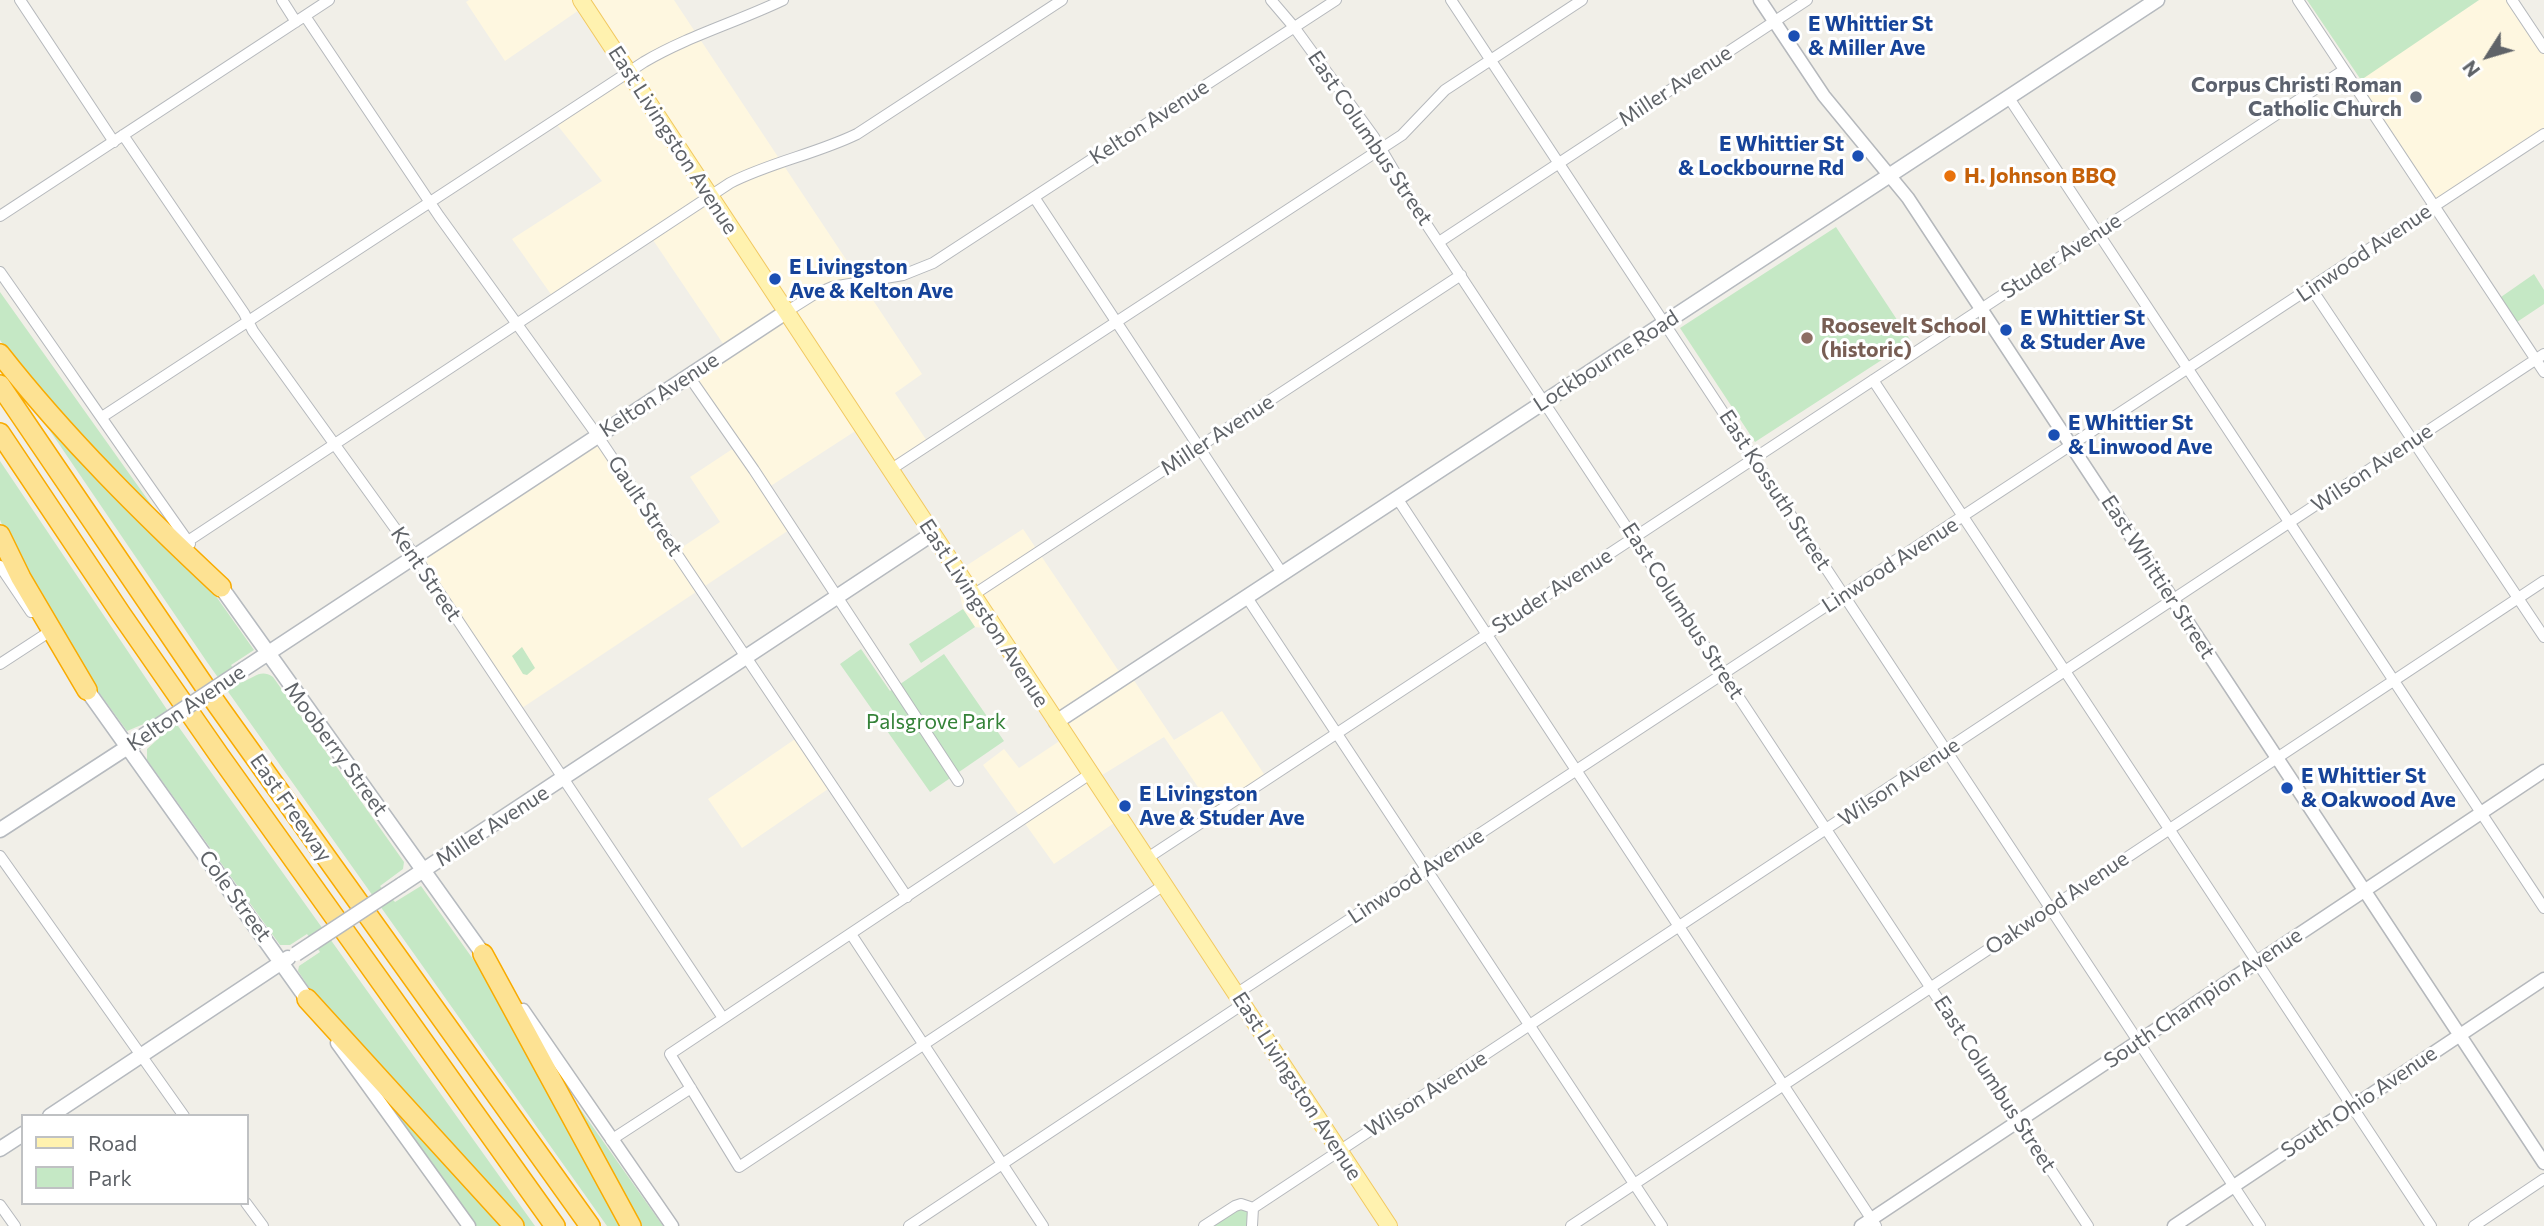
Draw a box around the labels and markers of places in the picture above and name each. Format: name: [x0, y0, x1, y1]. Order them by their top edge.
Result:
place label: E Whittier St & Miller Ave: [1808, 11, 1933, 61]
marker: E Whittier St & Miller Ave: [1786, 28, 1802, 44]
place label: Corpus Christi Roman Catholic Church: [2191, 72, 2402, 122]
marker: Corpus Christi Roman Catholic Church: [2408, 89, 2424, 105]
place label: E Whittier St & Lockbourne Rd: [1678, 131, 1844, 181]
marker: E Whittier St & Lockbourne Rd: [1850, 148, 1866, 164]
place label: H. Johnson BBQ: [1964, 163, 2116, 189]
marker: H. Johnson BBQ: [1942, 168, 1958, 184]
place label: E Livingston Ave & Kelton Ave: [789, 254, 953, 304]
marker: E Livingston Ave & Kelton Ave: [767, 271, 783, 287]
place label: E Whittier St & Studer Ave: [2020, 305, 2145, 355]
place label: Roosevelt School (historic): [1821, 313, 1987, 363]
marker: E Whittier St & Studer Ave: [1998, 322, 2014, 338]
marker: Roosevelt School (historic): [1799, 330, 1815, 346]
place label: E Whittier St & Linwood Ave: [2068, 410, 2212, 460]
marker: E Whittier St & Linwood Ave: [2046, 427, 2062, 443]
place label: E Whittier St & Oakwood Ave: [2301, 763, 2456, 813]
marker: E Whittier St & Oakwood Ave: [2279, 780, 2295, 796]
place label: E Livingston Ave & Studer Ave: [1139, 781, 1304, 831]
marker: E Livingston Ave & Studer Ave: [1117, 798, 1133, 814]

